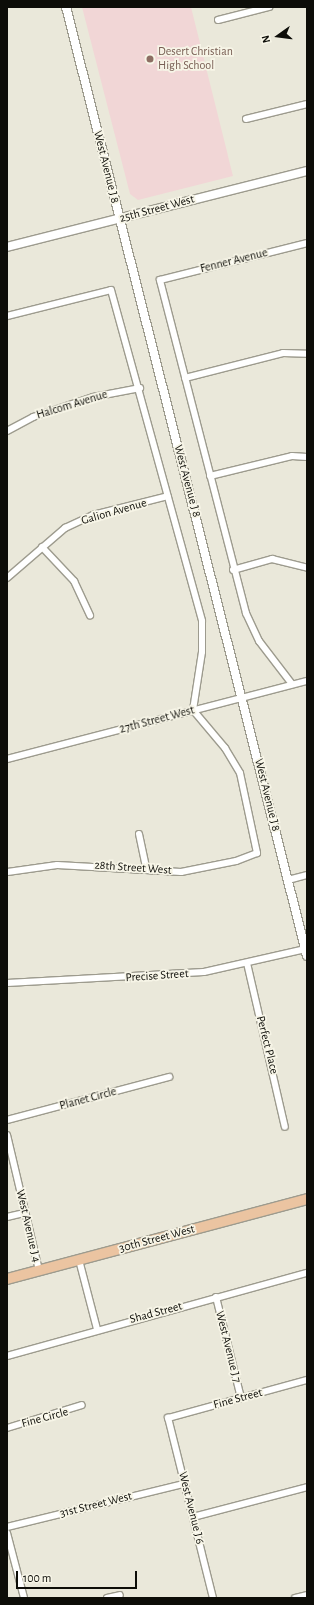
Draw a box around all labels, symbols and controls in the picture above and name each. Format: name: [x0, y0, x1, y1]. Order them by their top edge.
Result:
north arrow: [258, 16, 298, 56]
text: N: [260, 34, 272, 44]
place label: Desert Christian High School: [158, 45, 233, 73]
marker: Desert Christian High School: [145, 54, 155, 64]
street label: West Avenue J 8: [90, 129, 122, 205]
street label: 25th Street West: [118, 192, 196, 226]
street label: Fenner Avenue: [199, 246, 269, 276]
street label: Halcom Avenue: [35, 387, 109, 423]
street label: West Avenue J 8: [170, 443, 204, 519]
street label: Galion Avenue: [80, 496, 148, 528]
street label: 27th Street West: [118, 703, 196, 737]
street label: West Avenue J 8: [251, 757, 283, 833]
street label: 28th Street West: [94, 858, 172, 878]
street label: Precise Street: [125, 967, 189, 985]
street label: Perfect Place: [253, 1014, 281, 1076]
street label: Planet Circle: [58, 1085, 118, 1113]
street label: West Avenue J 4: [13, 1188, 43, 1264]
street label: 30th Street West: [118, 1222, 196, 1256]
street label: Shad Street: [128, 1299, 184, 1327]
street label: West Avenue J 7: [212, 1310, 244, 1384]
street label: Fine Street: [212, 1386, 264, 1412]
street label: Fine Circle: [20, 1405, 70, 1431]
street label: West Avenue J 6: [175, 1470, 207, 1546]
street label: 31st Street West: [59, 1489, 133, 1521]
scale bar: [18, 1563, 139, 1589]
text: 100 m: [23, 1572, 51, 1584]

